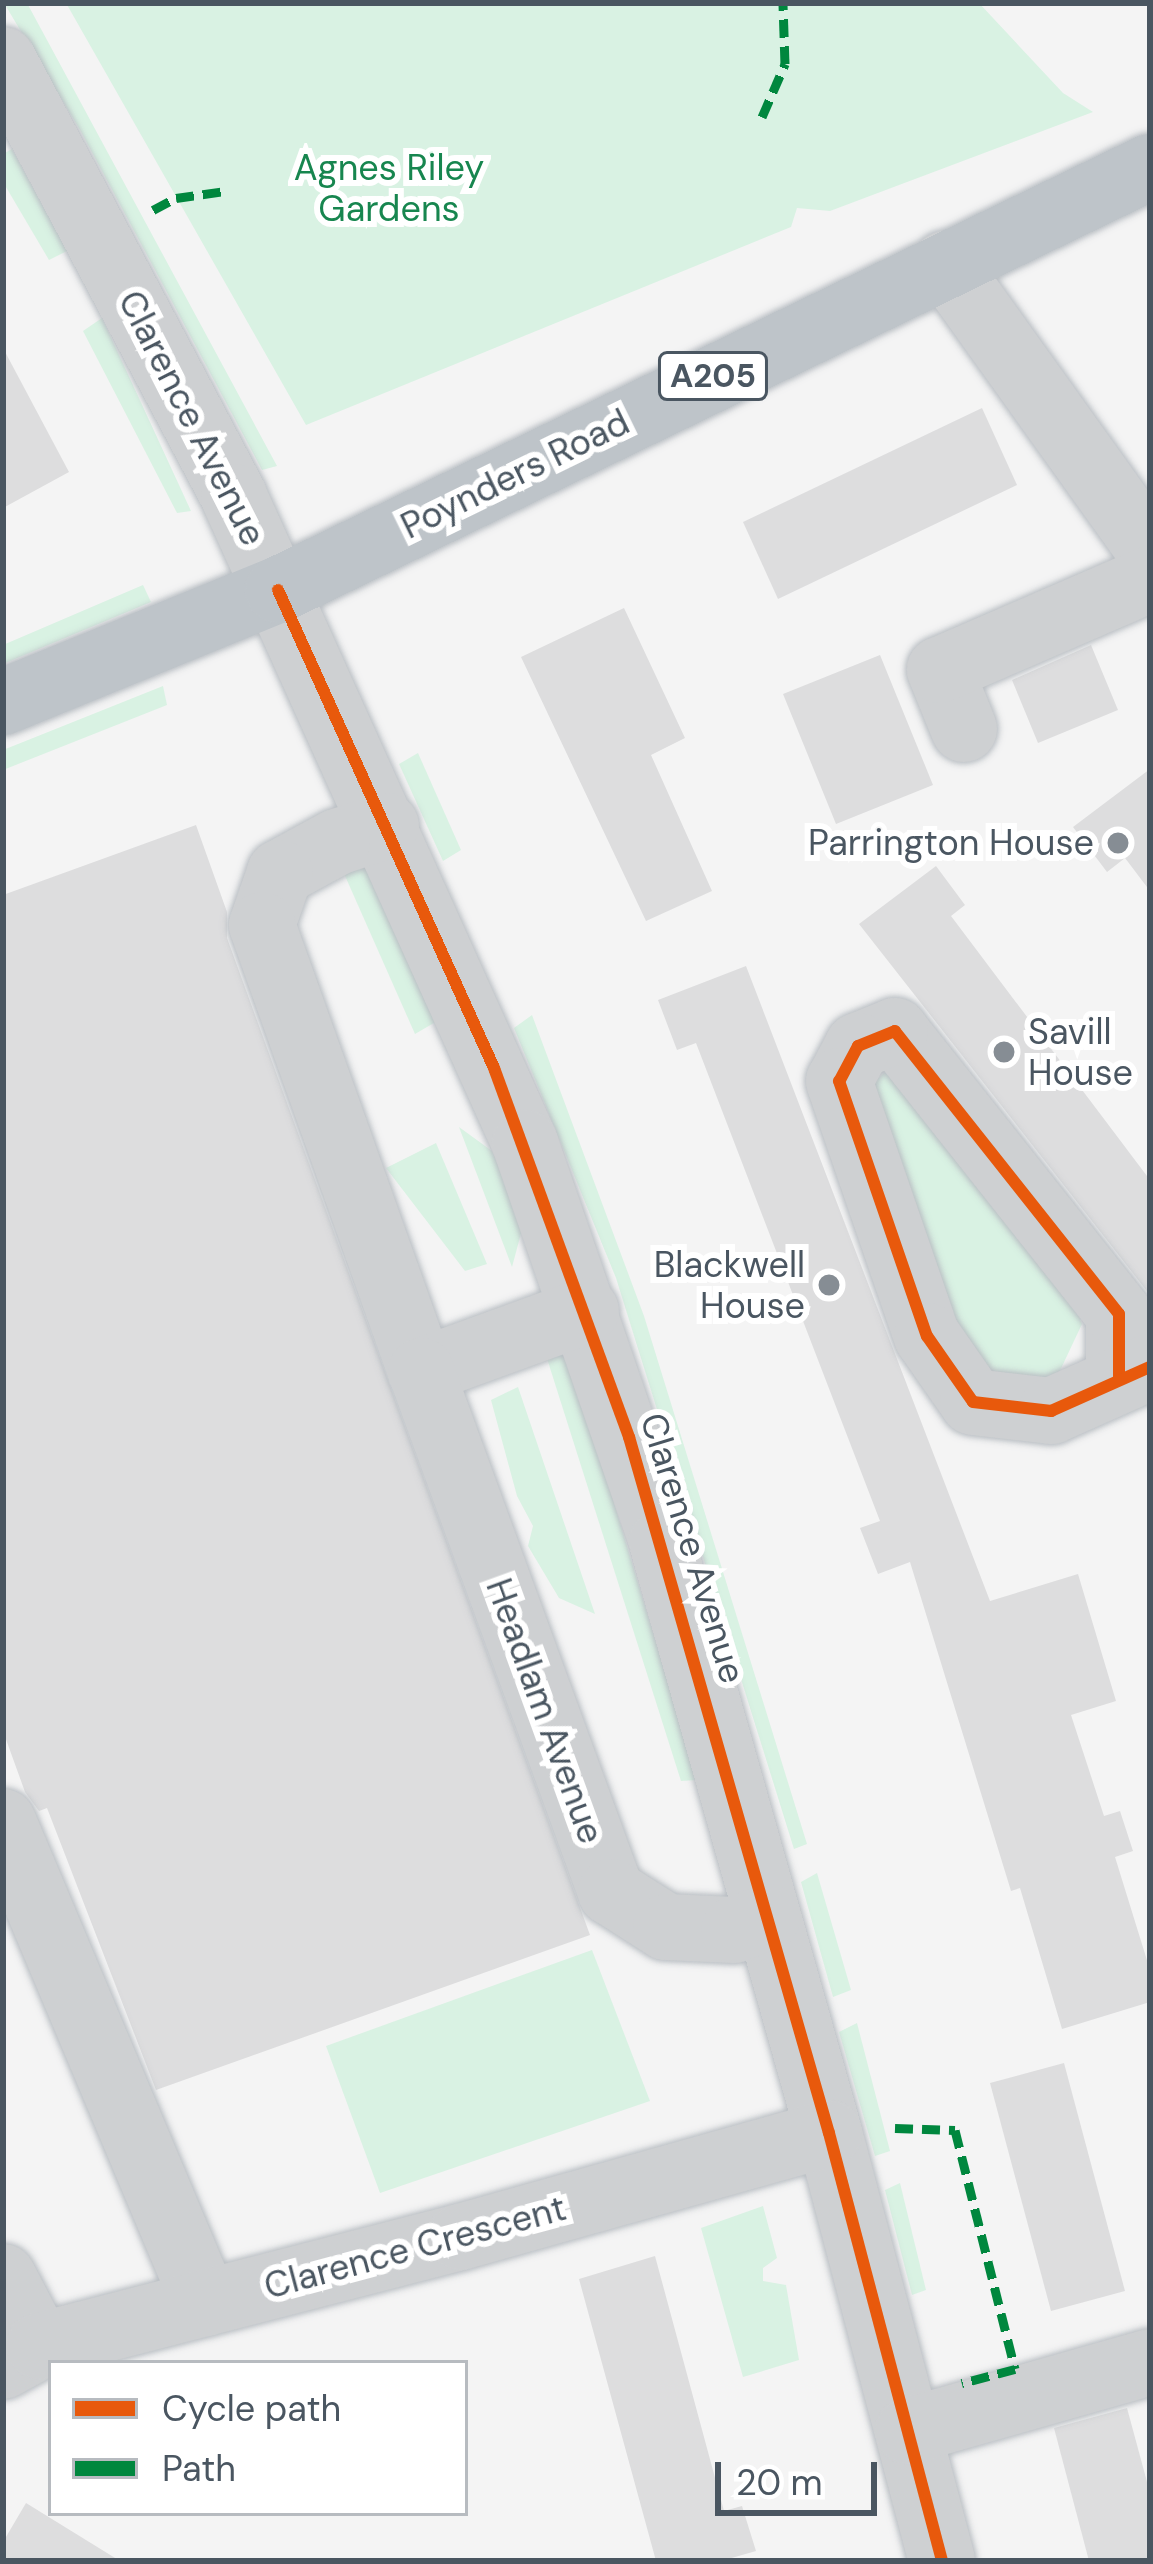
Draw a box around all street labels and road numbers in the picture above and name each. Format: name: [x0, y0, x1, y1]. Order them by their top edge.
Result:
street label: Clarence Avenue: [109, 283, 275, 553]
road number: A205: [656, 349, 770, 403]
street label: Poynders Road: [394, 400, 636, 548]
street label: Clarence Avenue: [631, 1408, 755, 1688]
street label: Headlam Avenue: [477, 1573, 613, 1849]
street label: Clarence Crescent: [259, 2186, 571, 2308]

